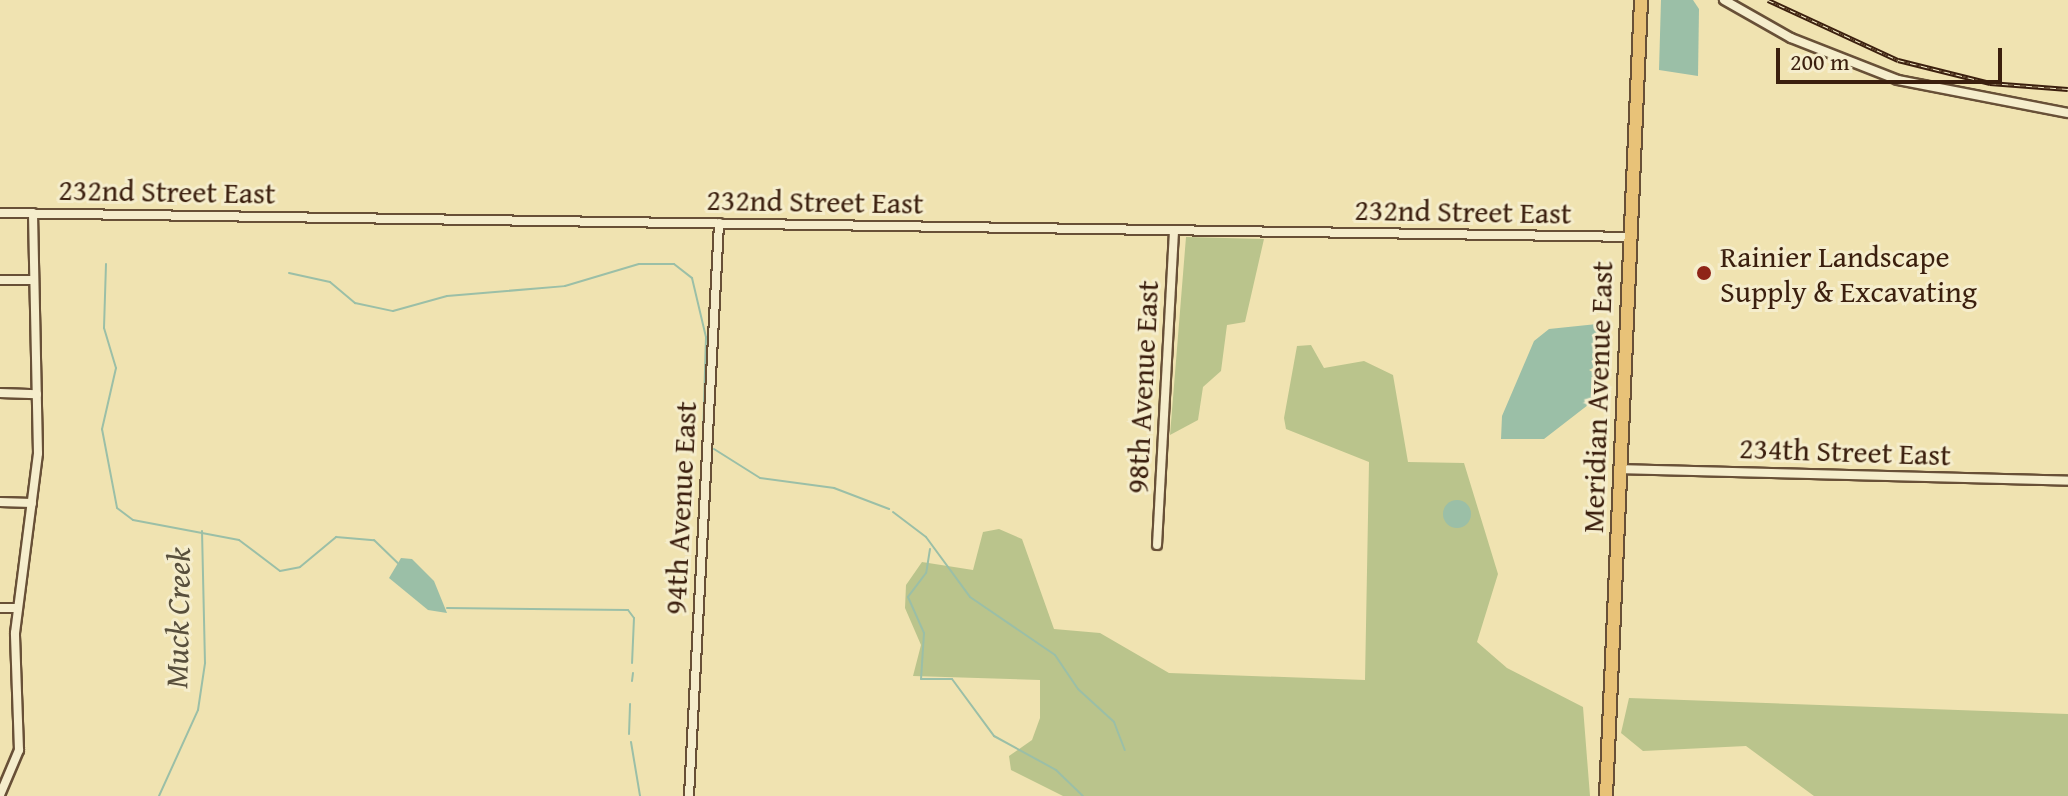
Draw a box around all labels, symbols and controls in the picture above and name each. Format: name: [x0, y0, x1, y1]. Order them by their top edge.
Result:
scale bar: [1780, 32, 2006, 82]
text: 200 m: [1790, 44, 1850, 79]
street label: 232nd Street East: [58, 171, 276, 211]
street label: 232nd Street East: [706, 181, 924, 221]
street label: 232nd Street East: [1354, 191, 1572, 231]
place label: Rainier Landscape Supply & Excavating: [1720, 238, 1977, 308]
street label: Meridian Avenue East: [1574, 260, 1620, 534]
marker: Rainier Landscape Supply & Excavating: [1695, 264, 1713, 282]
street label: 98th Avenue East: [1118, 279, 1166, 495]
street label: 94th Avenue East: [656, 400, 704, 616]
street label: 234th Street East: [1739, 429, 1951, 473]
water label: Muck Creek: [158, 547, 198, 689]

